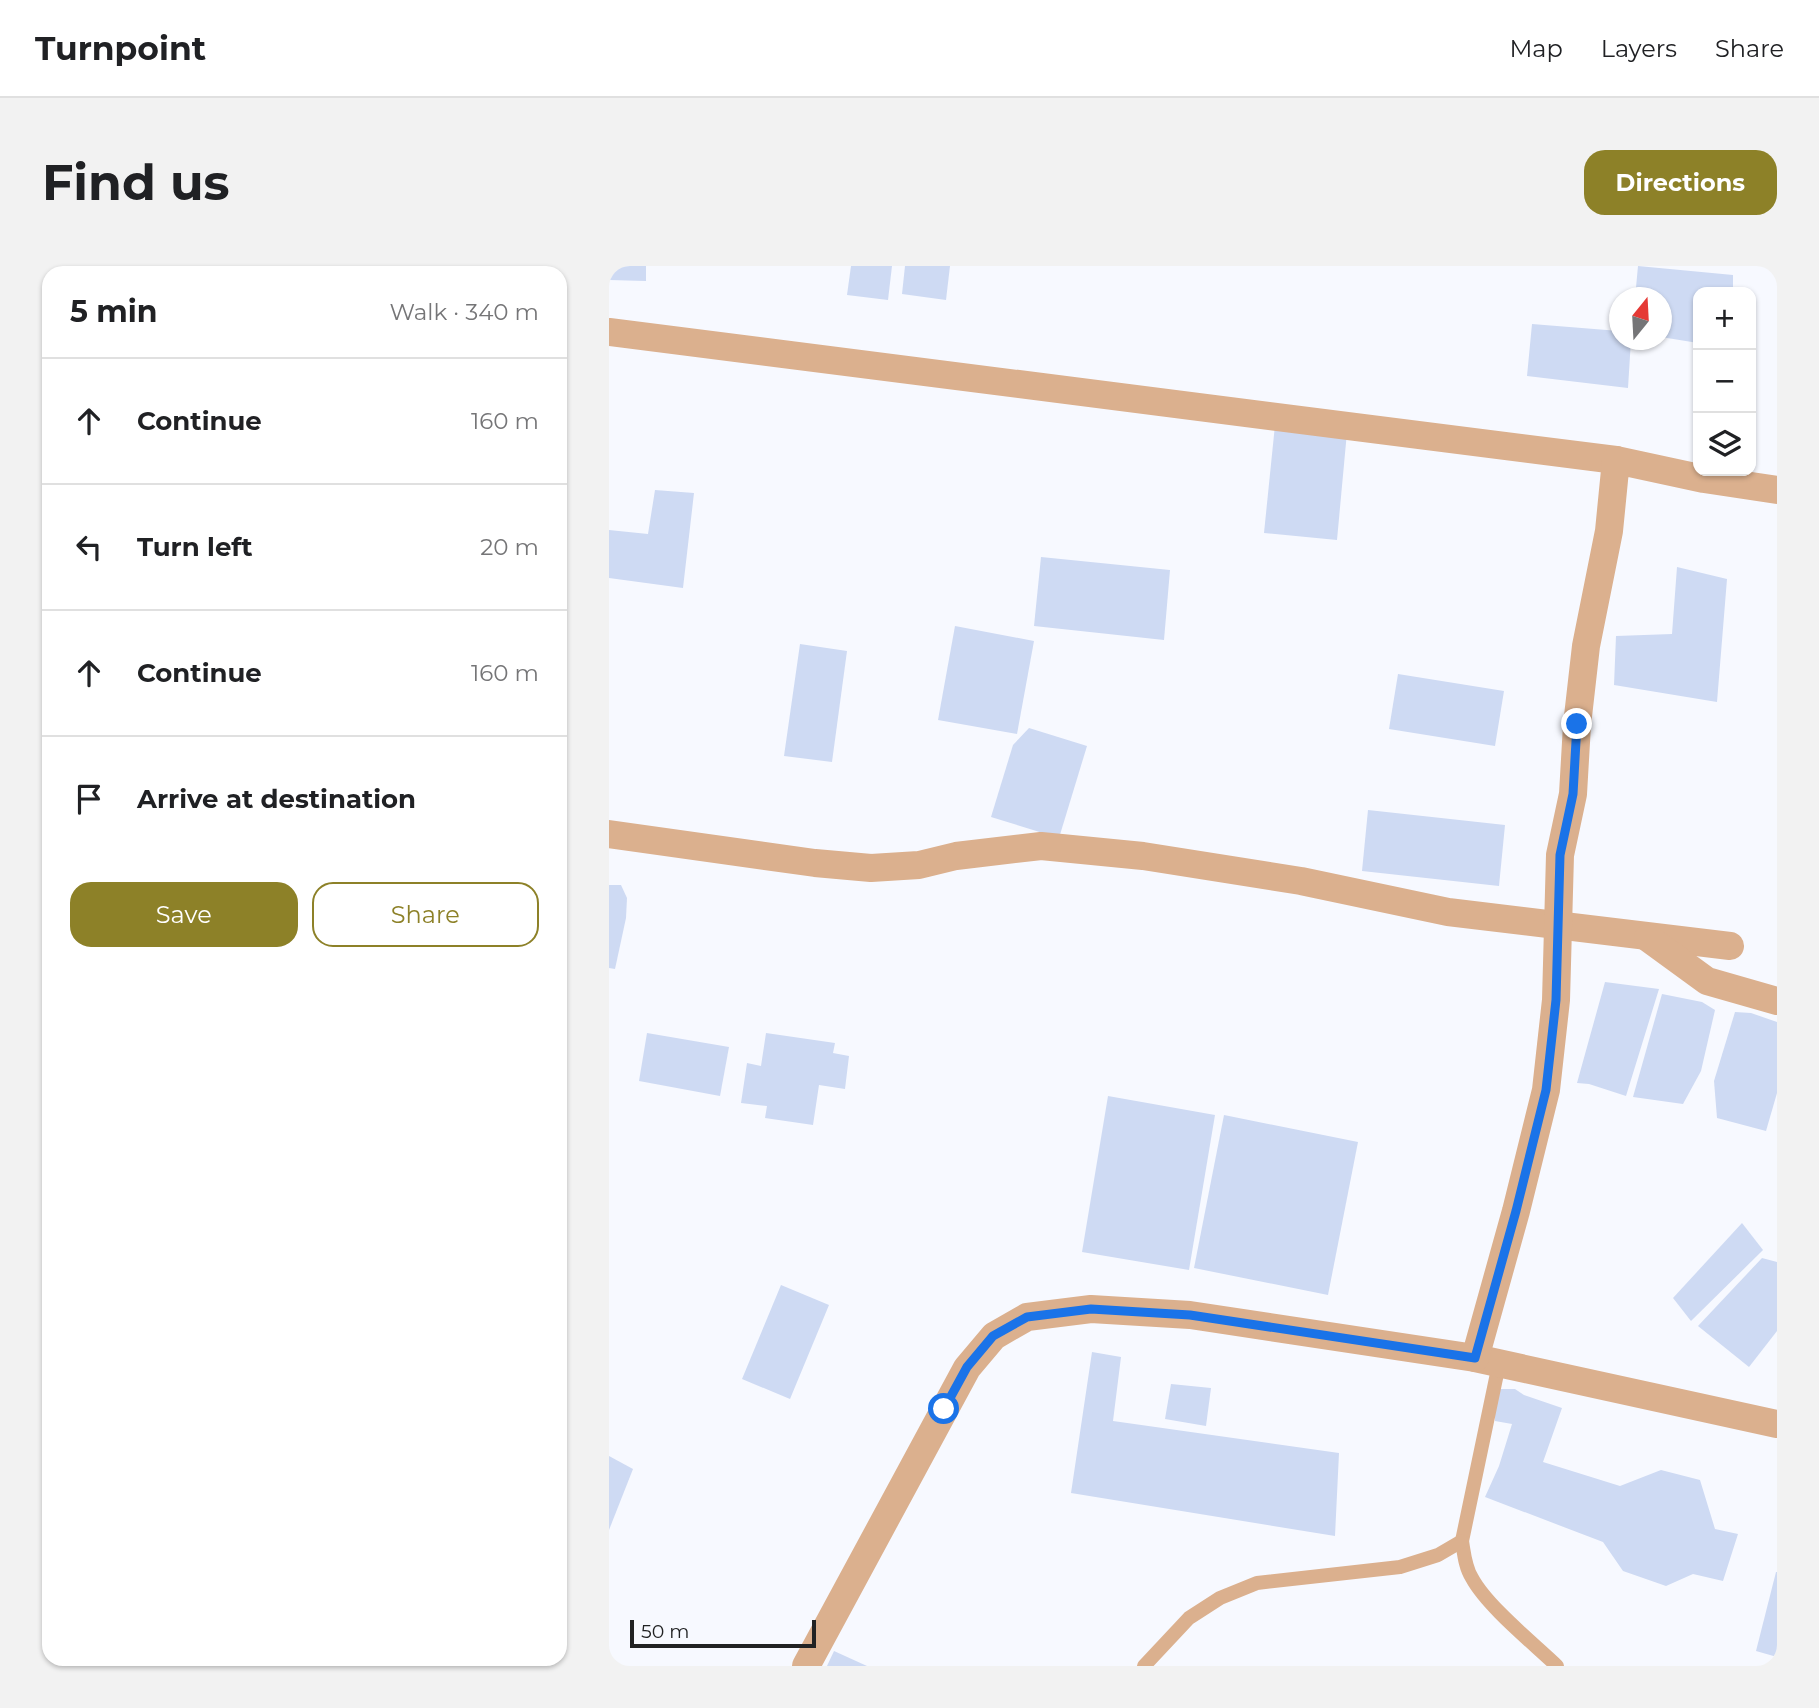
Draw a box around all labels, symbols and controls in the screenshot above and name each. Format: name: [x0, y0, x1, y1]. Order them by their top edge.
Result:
text: Turnpoint: [35, 28, 206, 68]
text: Map: [1509, 34, 1563, 63]
text: Layers: [1601, 34, 1677, 63]
text: Share: [1715, 34, 1784, 63]
button: Directions: [1584, 150, 1777, 215]
text: Find us: [42, 153, 230, 212]
north arrow: [1609, 287, 1672, 350]
map controls: [1693, 287, 1756, 476]
button: +: [1693, 287, 1756, 350]
text: 5 min: [70, 293, 158, 330]
text: Walk · 340 m: [390, 298, 539, 326]
button: −: [1693, 350, 1756, 413]
icon: ahead: [70, 402, 108, 440]
text: Continue: [137, 405, 262, 437]
text: 160 m: [471, 407, 539, 435]
button: layers: [1693, 413, 1756, 476]
icon: left: [70, 528, 108, 566]
text: Turn left: [137, 531, 253, 563]
text: 20 m: [480, 533, 539, 561]
icon: ahead: [70, 654, 108, 692]
text: Continue: [137, 657, 262, 689]
text: 160 m: [471, 659, 539, 687]
route end: [1561, 708, 1592, 739]
icon: arrive: [70, 780, 108, 818]
text: Arrive at destination: [137, 783, 416, 815]
button: Save: [70, 882, 298, 947]
button: Share: [312, 882, 539, 947]
route start: [928, 1393, 959, 1424]
scale bar: [630, 1617, 815, 1649]
text: 50 m: [641, 1620, 689, 1643]

